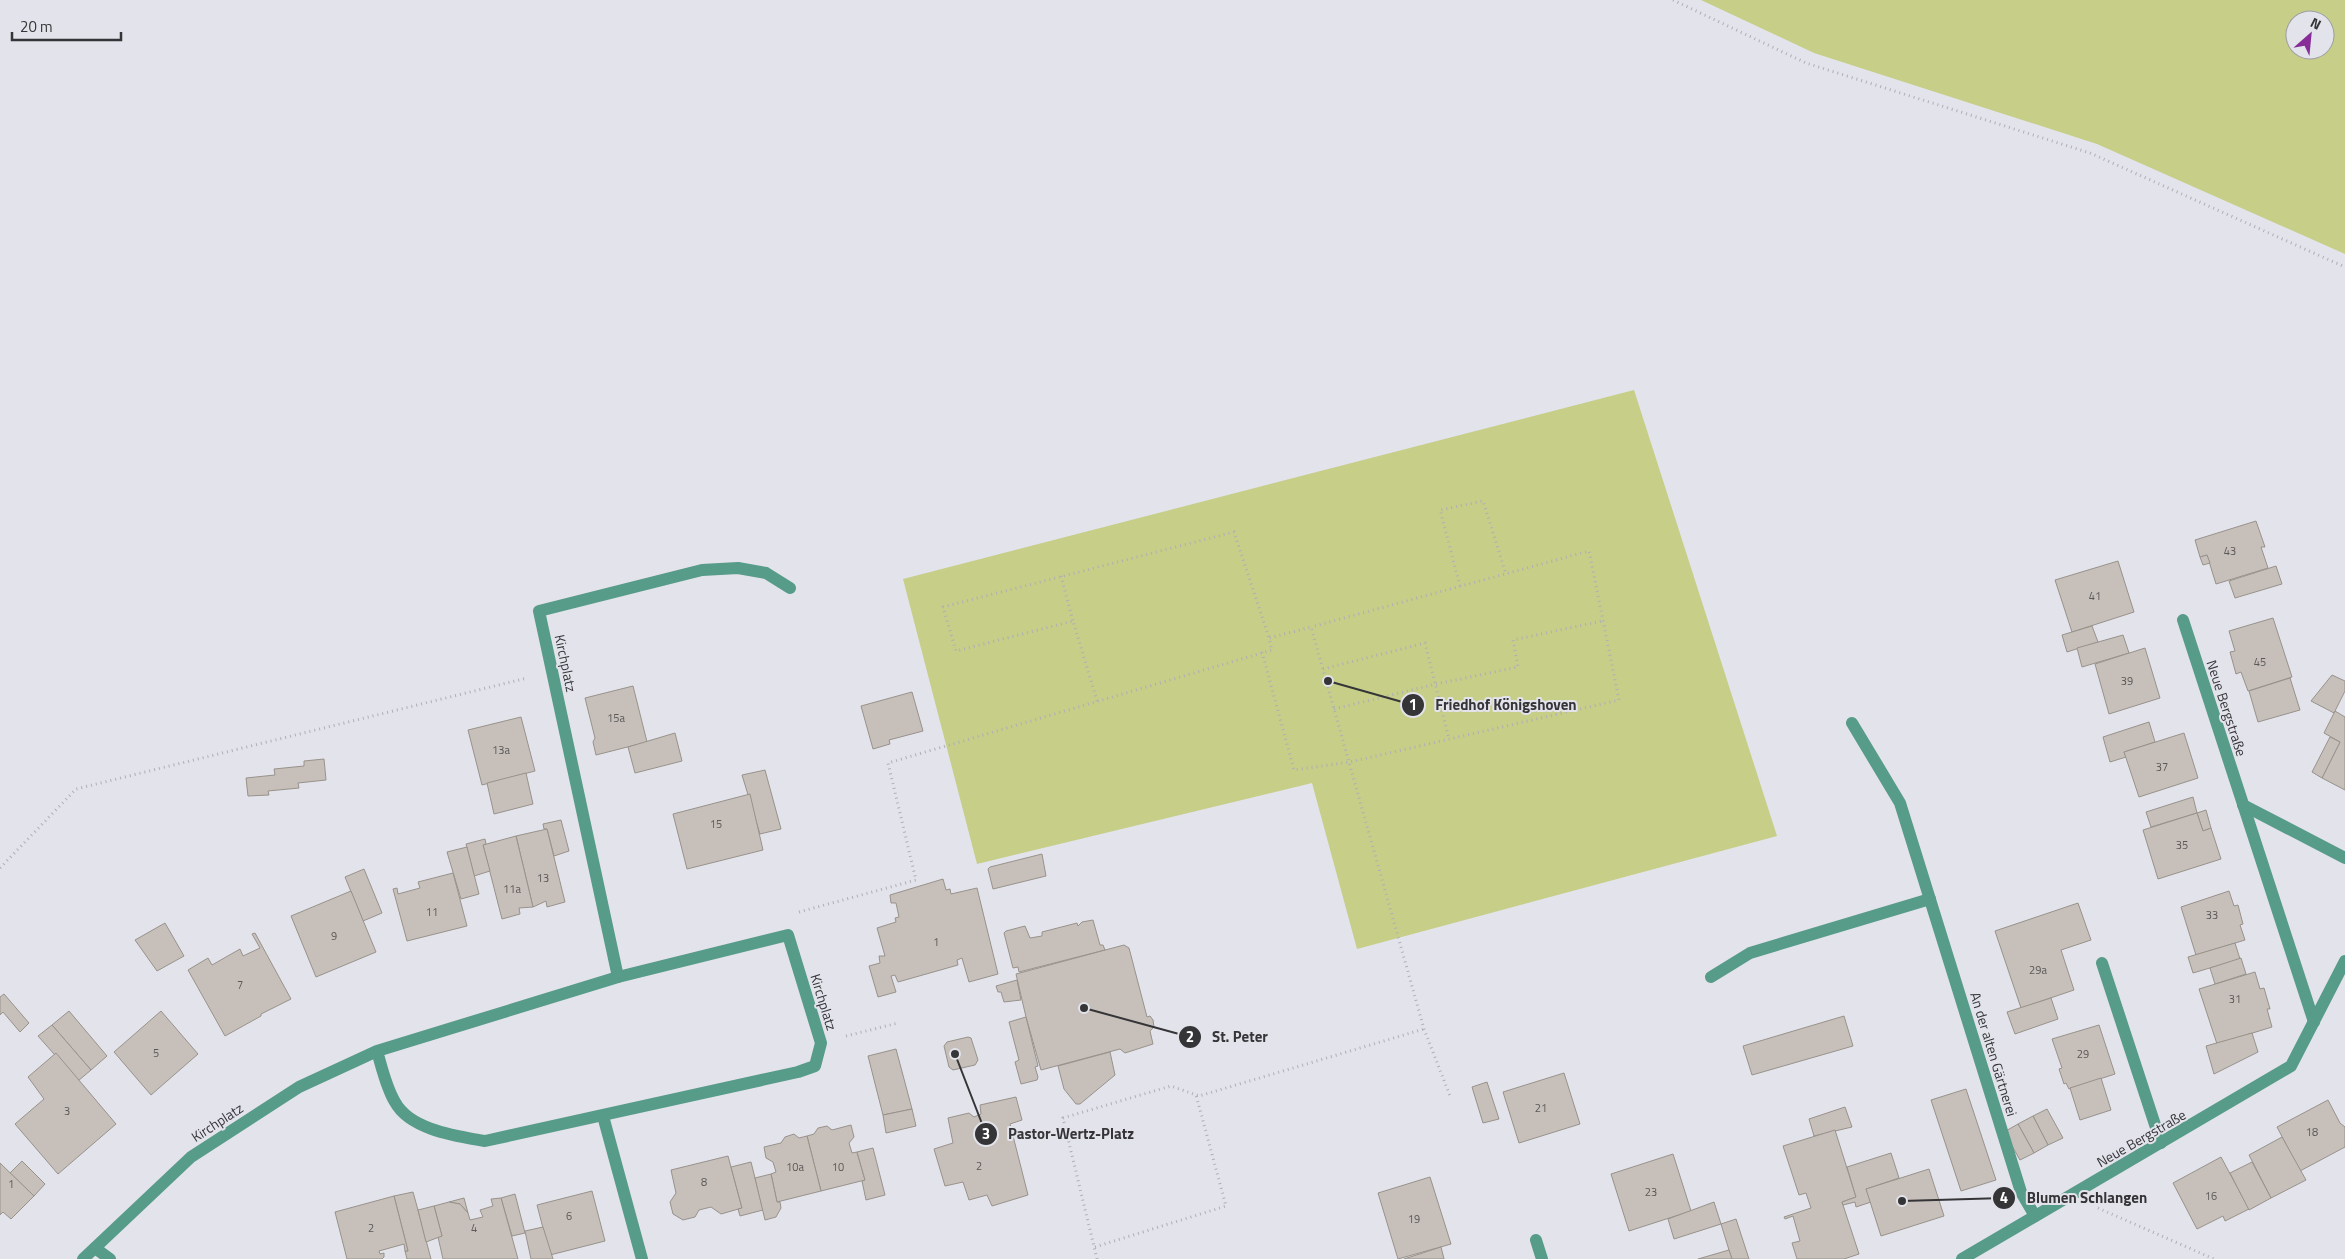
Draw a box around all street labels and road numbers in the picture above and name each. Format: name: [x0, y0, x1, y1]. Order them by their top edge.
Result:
street label: Kirchplatz: [550, 632, 582, 694]
street label: Neue Bergstraße: [2202, 657, 2252, 759]
street label: Kirchplatz: [805, 971, 843, 1033]
street label: An der alten Gärtnerei: [1965, 989, 2023, 1119]
street label: Kirchplatz: [187, 1097, 247, 1147]
street label: Neue Bergstraße: [2092, 1104, 2190, 1172]

